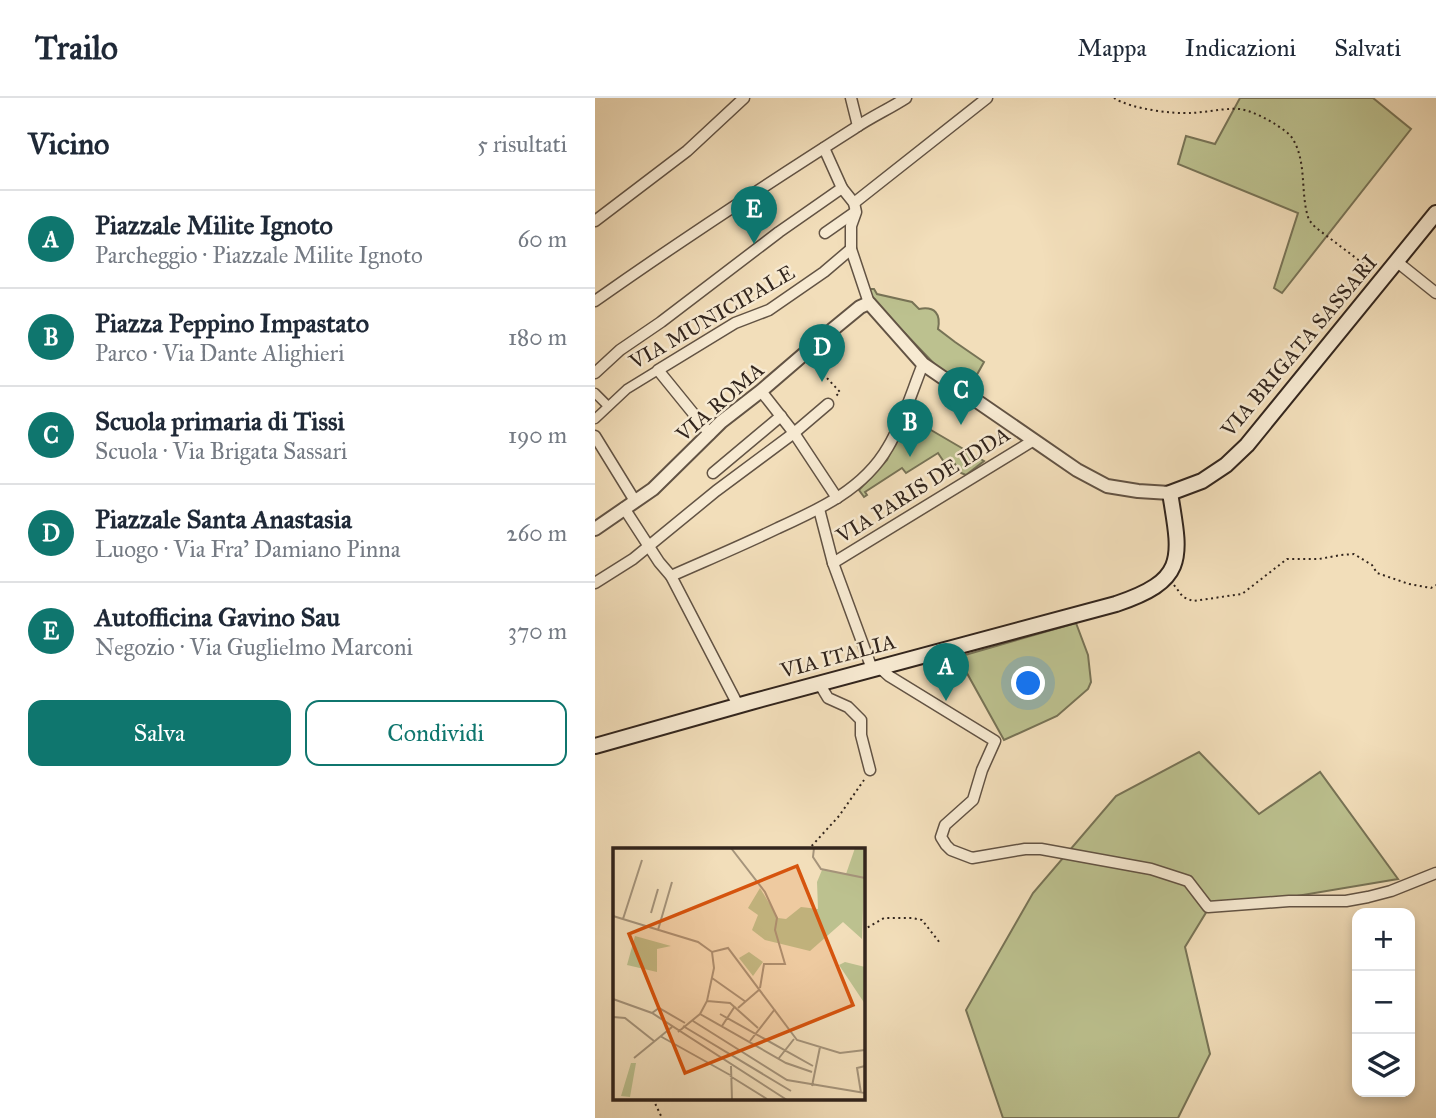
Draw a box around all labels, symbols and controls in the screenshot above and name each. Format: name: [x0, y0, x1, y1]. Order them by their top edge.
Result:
text: Trailo: [35, 28, 118, 68]
text: Mappa: [1078, 33, 1147, 63]
text: Indicazioni: [1185, 33, 1296, 63]
text: Salvati: [1334, 33, 1401, 63]
text: Vicino: [28, 126, 109, 162]
text: 5 risultati: [477, 130, 567, 158]
pin: E: [731, 186, 777, 244]
text: Piazzale Milite Ignoto: [95, 209, 333, 241]
text: A: [43, 225, 59, 253]
text: 60 m: [518, 225, 567, 253]
text: Parcheggio · Piazzale Milite Ignoto: [95, 241, 423, 269]
street label: VIA BRIGATA SASSARI: [1215, 250, 1383, 443]
street label: VIA MUNICIPALE: [624, 259, 799, 375]
text: Piazza Peppino Impastato: [95, 307, 369, 339]
text: B: [43, 323, 59, 351]
text: 180 m: [508, 323, 567, 351]
pin: D: [799, 324, 845, 382]
text: Parco · Via Dante Alighieri: [95, 339, 345, 367]
street label: VIA ROMA: [670, 357, 769, 448]
pin: C: [938, 367, 984, 425]
pin: B: [887, 399, 933, 457]
text: Scuola primaria di Tissi: [95, 405, 345, 437]
text: C: [43, 421, 59, 449]
text: 190 m: [508, 421, 567, 449]
street label: VIA PARIS DE IDDA: [831, 421, 1015, 549]
text: Scuola · Via Brigata Sassari: [95, 437, 347, 465]
text: Piazzale Santa Anastasia: [95, 503, 352, 535]
text: D: [42, 519, 60, 547]
text: 260 m: [506, 519, 567, 547]
text: Luogo · Via Fra' Damiano Pinna: [95, 535, 400, 563]
text: Autofficina Gavino Sau: [95, 601, 340, 633]
text: E: [43, 617, 59, 645]
text: 370 m: [508, 617, 567, 645]
street label: VIA ITALIA: [777, 628, 898, 684]
text: Negozio · Via Guglielmo Marconi: [95, 633, 413, 661]
pin: A: [923, 643, 969, 701]
your location: [1011, 666, 1045, 700]
button: Salva: [28, 700, 291, 766]
button: Condividi: [305, 700, 567, 766]
inset map: [613, 848, 865, 1100]
map controls: [1352, 908, 1415, 1097]
button: +: [1352, 908, 1415, 971]
button: −: [1352, 971, 1415, 1034]
button: layers: [1352, 1034, 1415, 1097]

